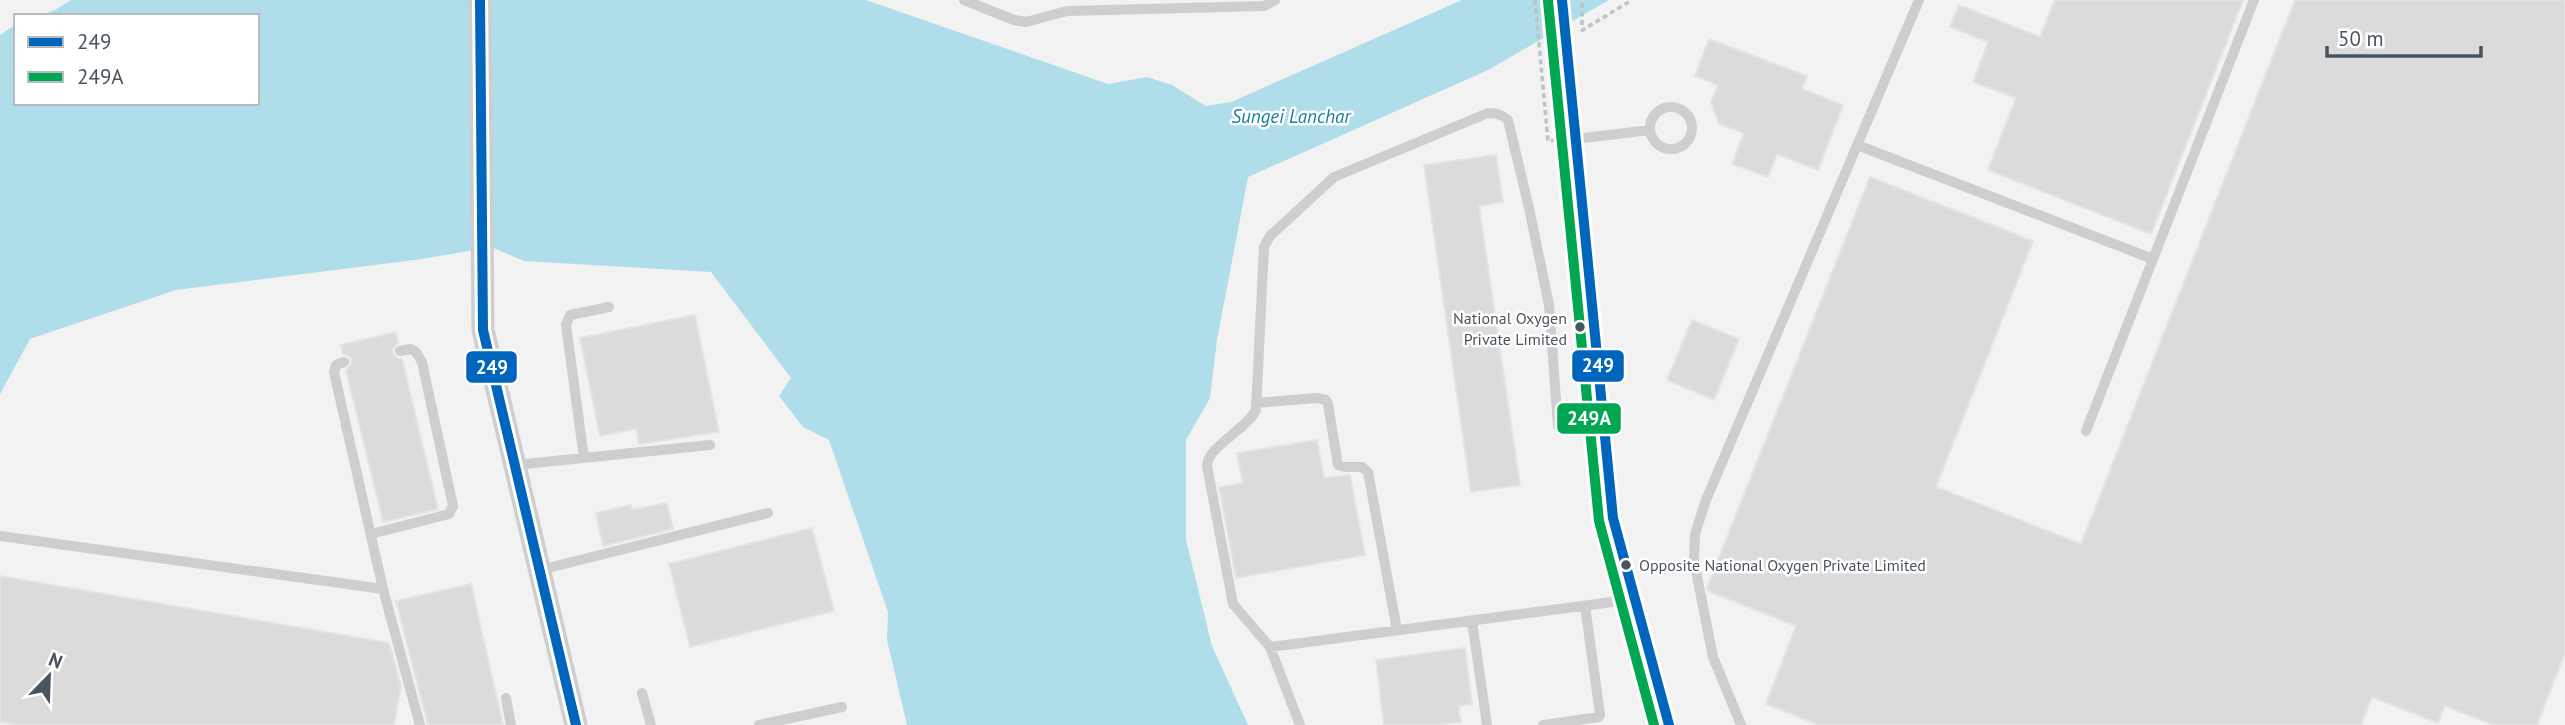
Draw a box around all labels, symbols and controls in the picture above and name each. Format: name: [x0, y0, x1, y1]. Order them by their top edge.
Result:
legend: [14, 14, 259, 105]
scale bar: [2327, 14, 2481, 58]
text: 50 m: [2338, 25, 2384, 52]
text: 249: [77, 28, 111, 55]
text: 249A: [77, 63, 124, 90]
water label: Sungei Lanchar: [1232, 104, 1352, 128]
place label: National Oxygen Private Limited: [1453, 308, 1567, 349]
marker: National Oxygen Private Limited: [1573, 320, 1587, 334]
line badge: 249: [1571, 349, 1625, 383]
line badge: 249: [465, 350, 518, 384]
text: 249: [1582, 353, 1614, 377]
text: 249: [476, 355, 508, 379]
line badge: 249A: [1556, 402, 1622, 435]
text: 249A: [1567, 406, 1611, 430]
place label: Opposite National Oxygen Private Limited: [1639, 555, 1926, 575]
marker: Opposite National Oxygen Private Limited: [1619, 558, 1633, 572]
north arrow: [14, 641, 84, 711]
text: N: [45, 647, 66, 674]

